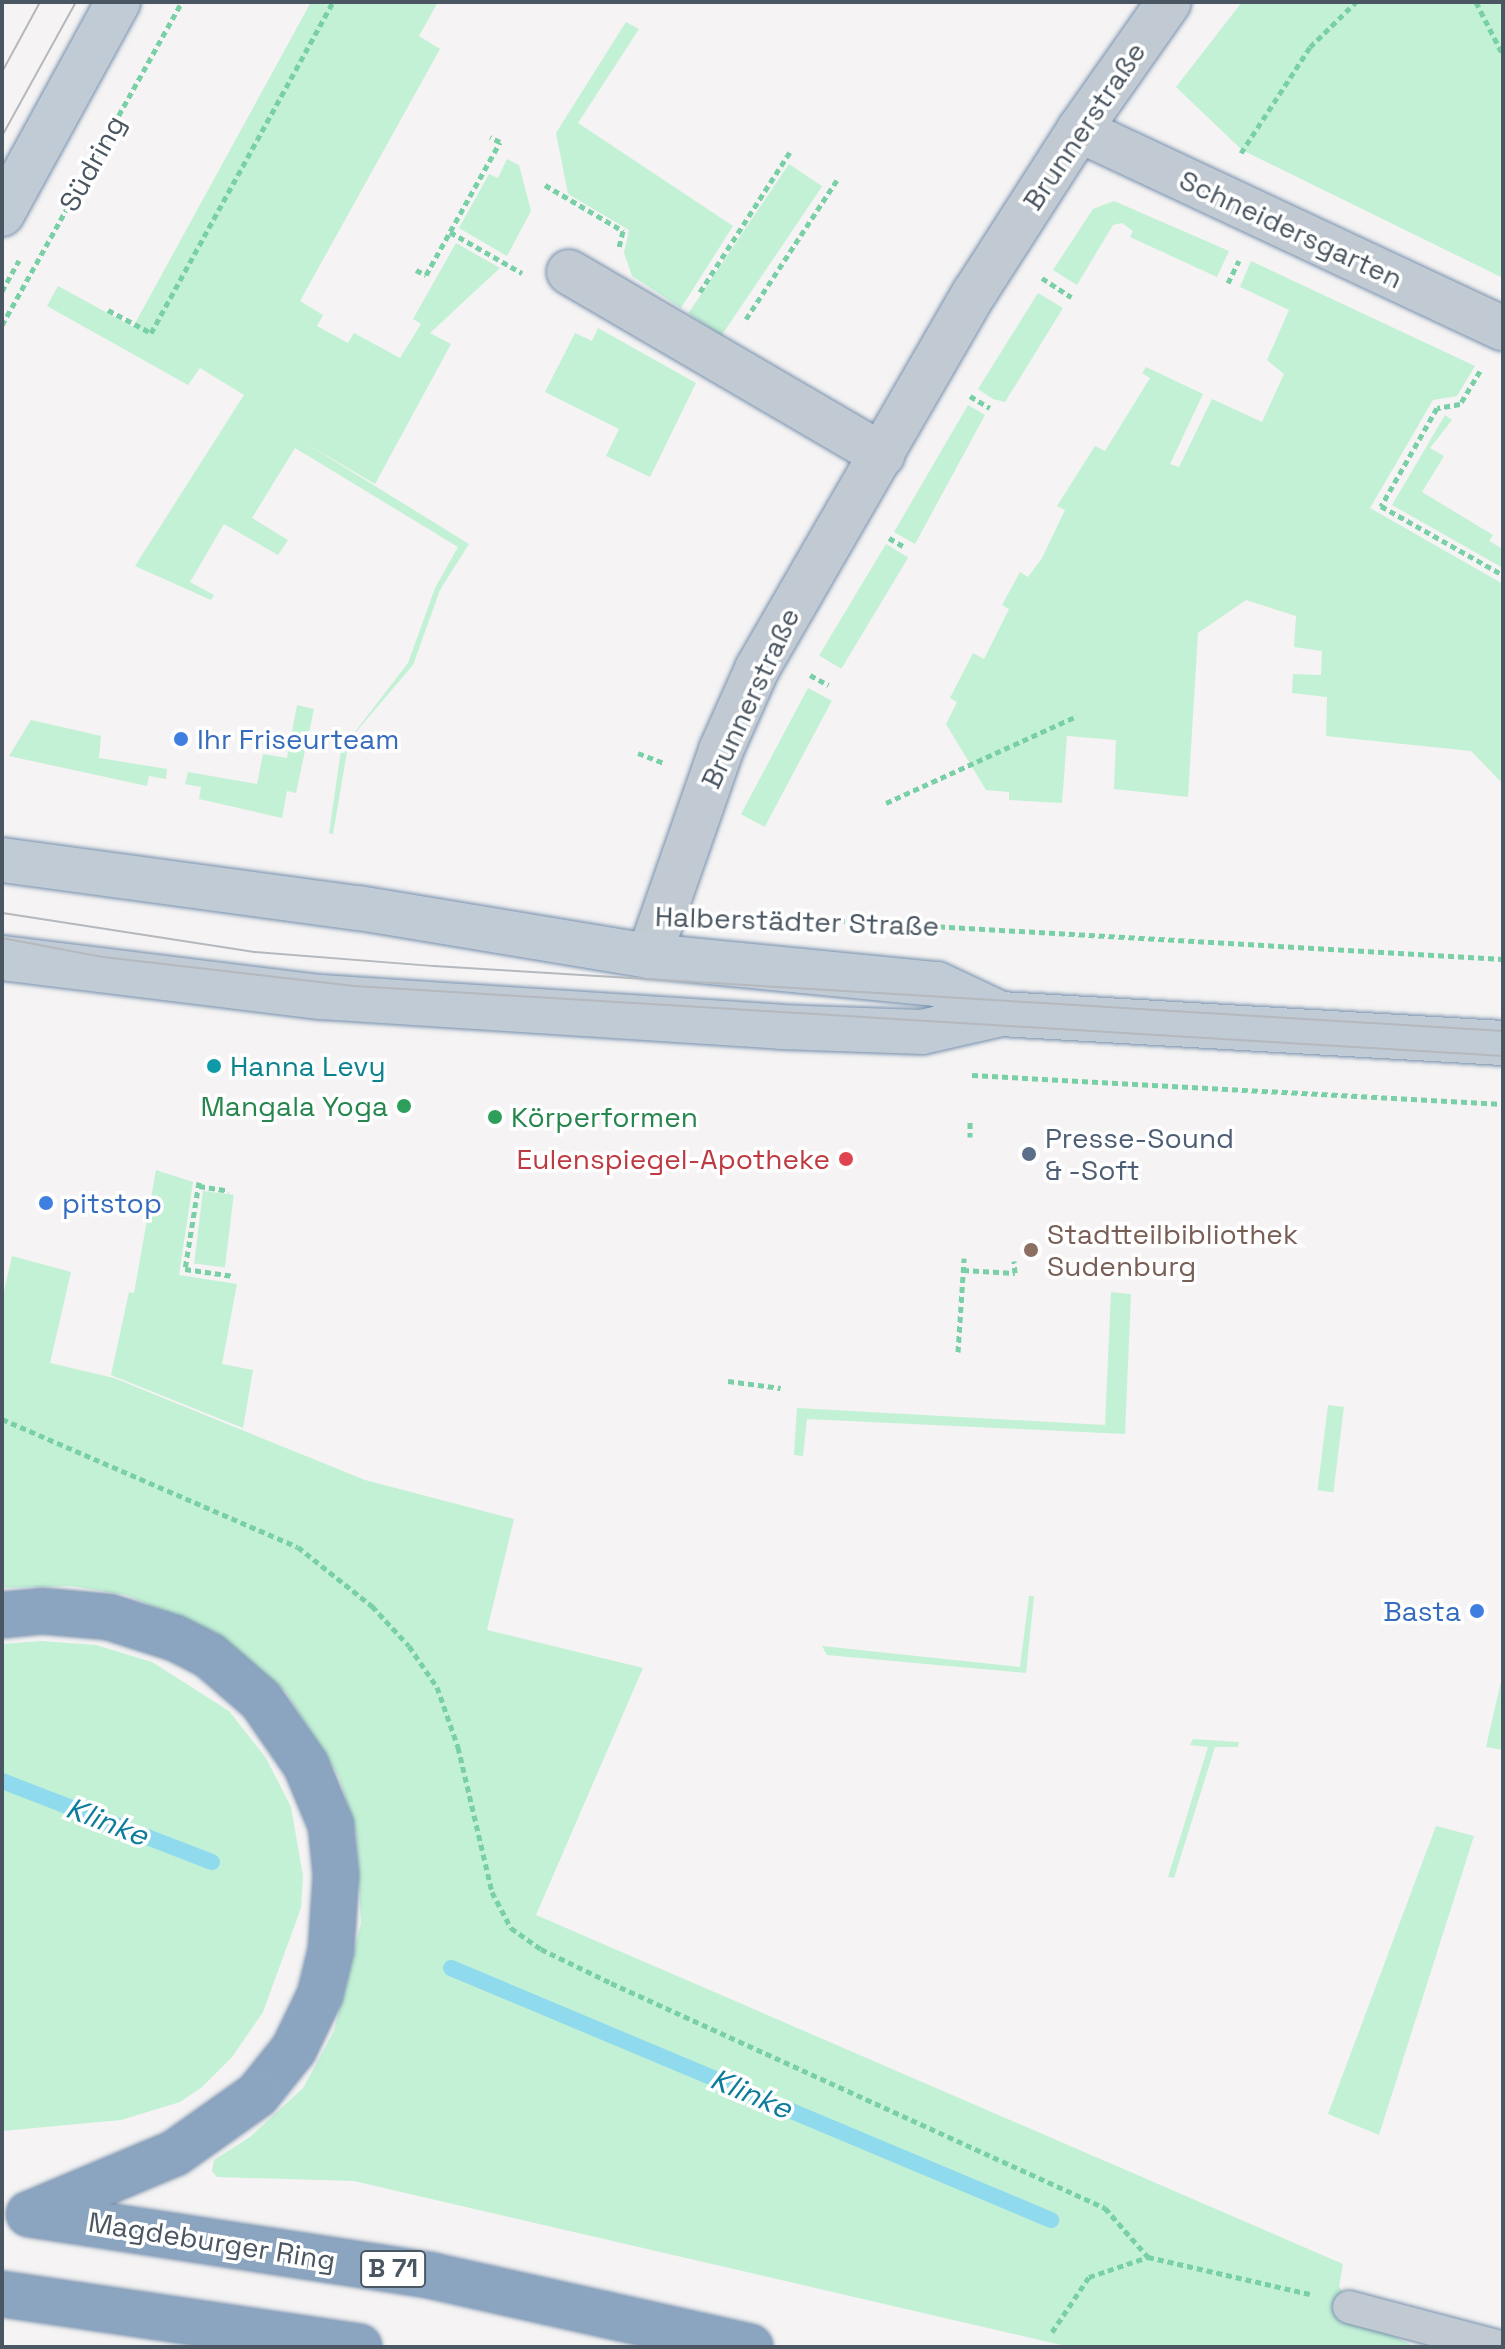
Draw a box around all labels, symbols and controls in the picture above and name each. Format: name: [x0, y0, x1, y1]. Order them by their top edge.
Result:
street label: Brunnerstraße: [1016, 36, 1152, 216]
street label: Südring: [52, 109, 132, 217]
street label: Schneidersgarten: [1174, 163, 1408, 295]
street label: Brunnerstraße: [694, 603, 806, 793]
place label: Ihr Friseurteam: [197, 722, 399, 756]
marker: Ihr Friseurteam: [172, 730, 190, 748]
street label: Halberstädter Straße: [654, 899, 940, 943]
place label: Hanna Levy: [230, 1049, 386, 1083]
marker: Hanna Levy: [205, 1057, 223, 1075]
place label: Mangala Yoga: [200, 1089, 388, 1123]
marker: Mangala Yoga: [395, 1097, 413, 1115]
place label: Körperformen: [511, 1100, 698, 1134]
marker: Körperformen: [486, 1108, 504, 1126]
place label: Presse-Sound & -Soft: [1045, 1121, 1234, 1187]
place label: Eulenspiegel-Apotheke: [517, 1142, 830, 1176]
marker: Presse-Sound & -Soft: [1020, 1145, 1038, 1163]
marker: Eulenspiegel-Apotheke: [837, 1150, 855, 1168]
place label: pitstop: [62, 1186, 162, 1220]
marker: pitstop: [37, 1194, 55, 1212]
place label: Stadtteilbibliothek Sudenburg: [1047, 1217, 1298, 1283]
marker: Stadtteilbibliothek Sudenburg: [1022, 1241, 1040, 1259]
place label: Basta: [1383, 1594, 1461, 1628]
marker: Basta: [1468, 1602, 1486, 1620]
water label: Klinke: [61, 1790, 153, 1854]
water label: Klinke: [705, 2061, 797, 2127]
street label: Magdeburger Ring: [86, 2205, 338, 2277]
road number: B 71: [359, 2247, 427, 2291]

